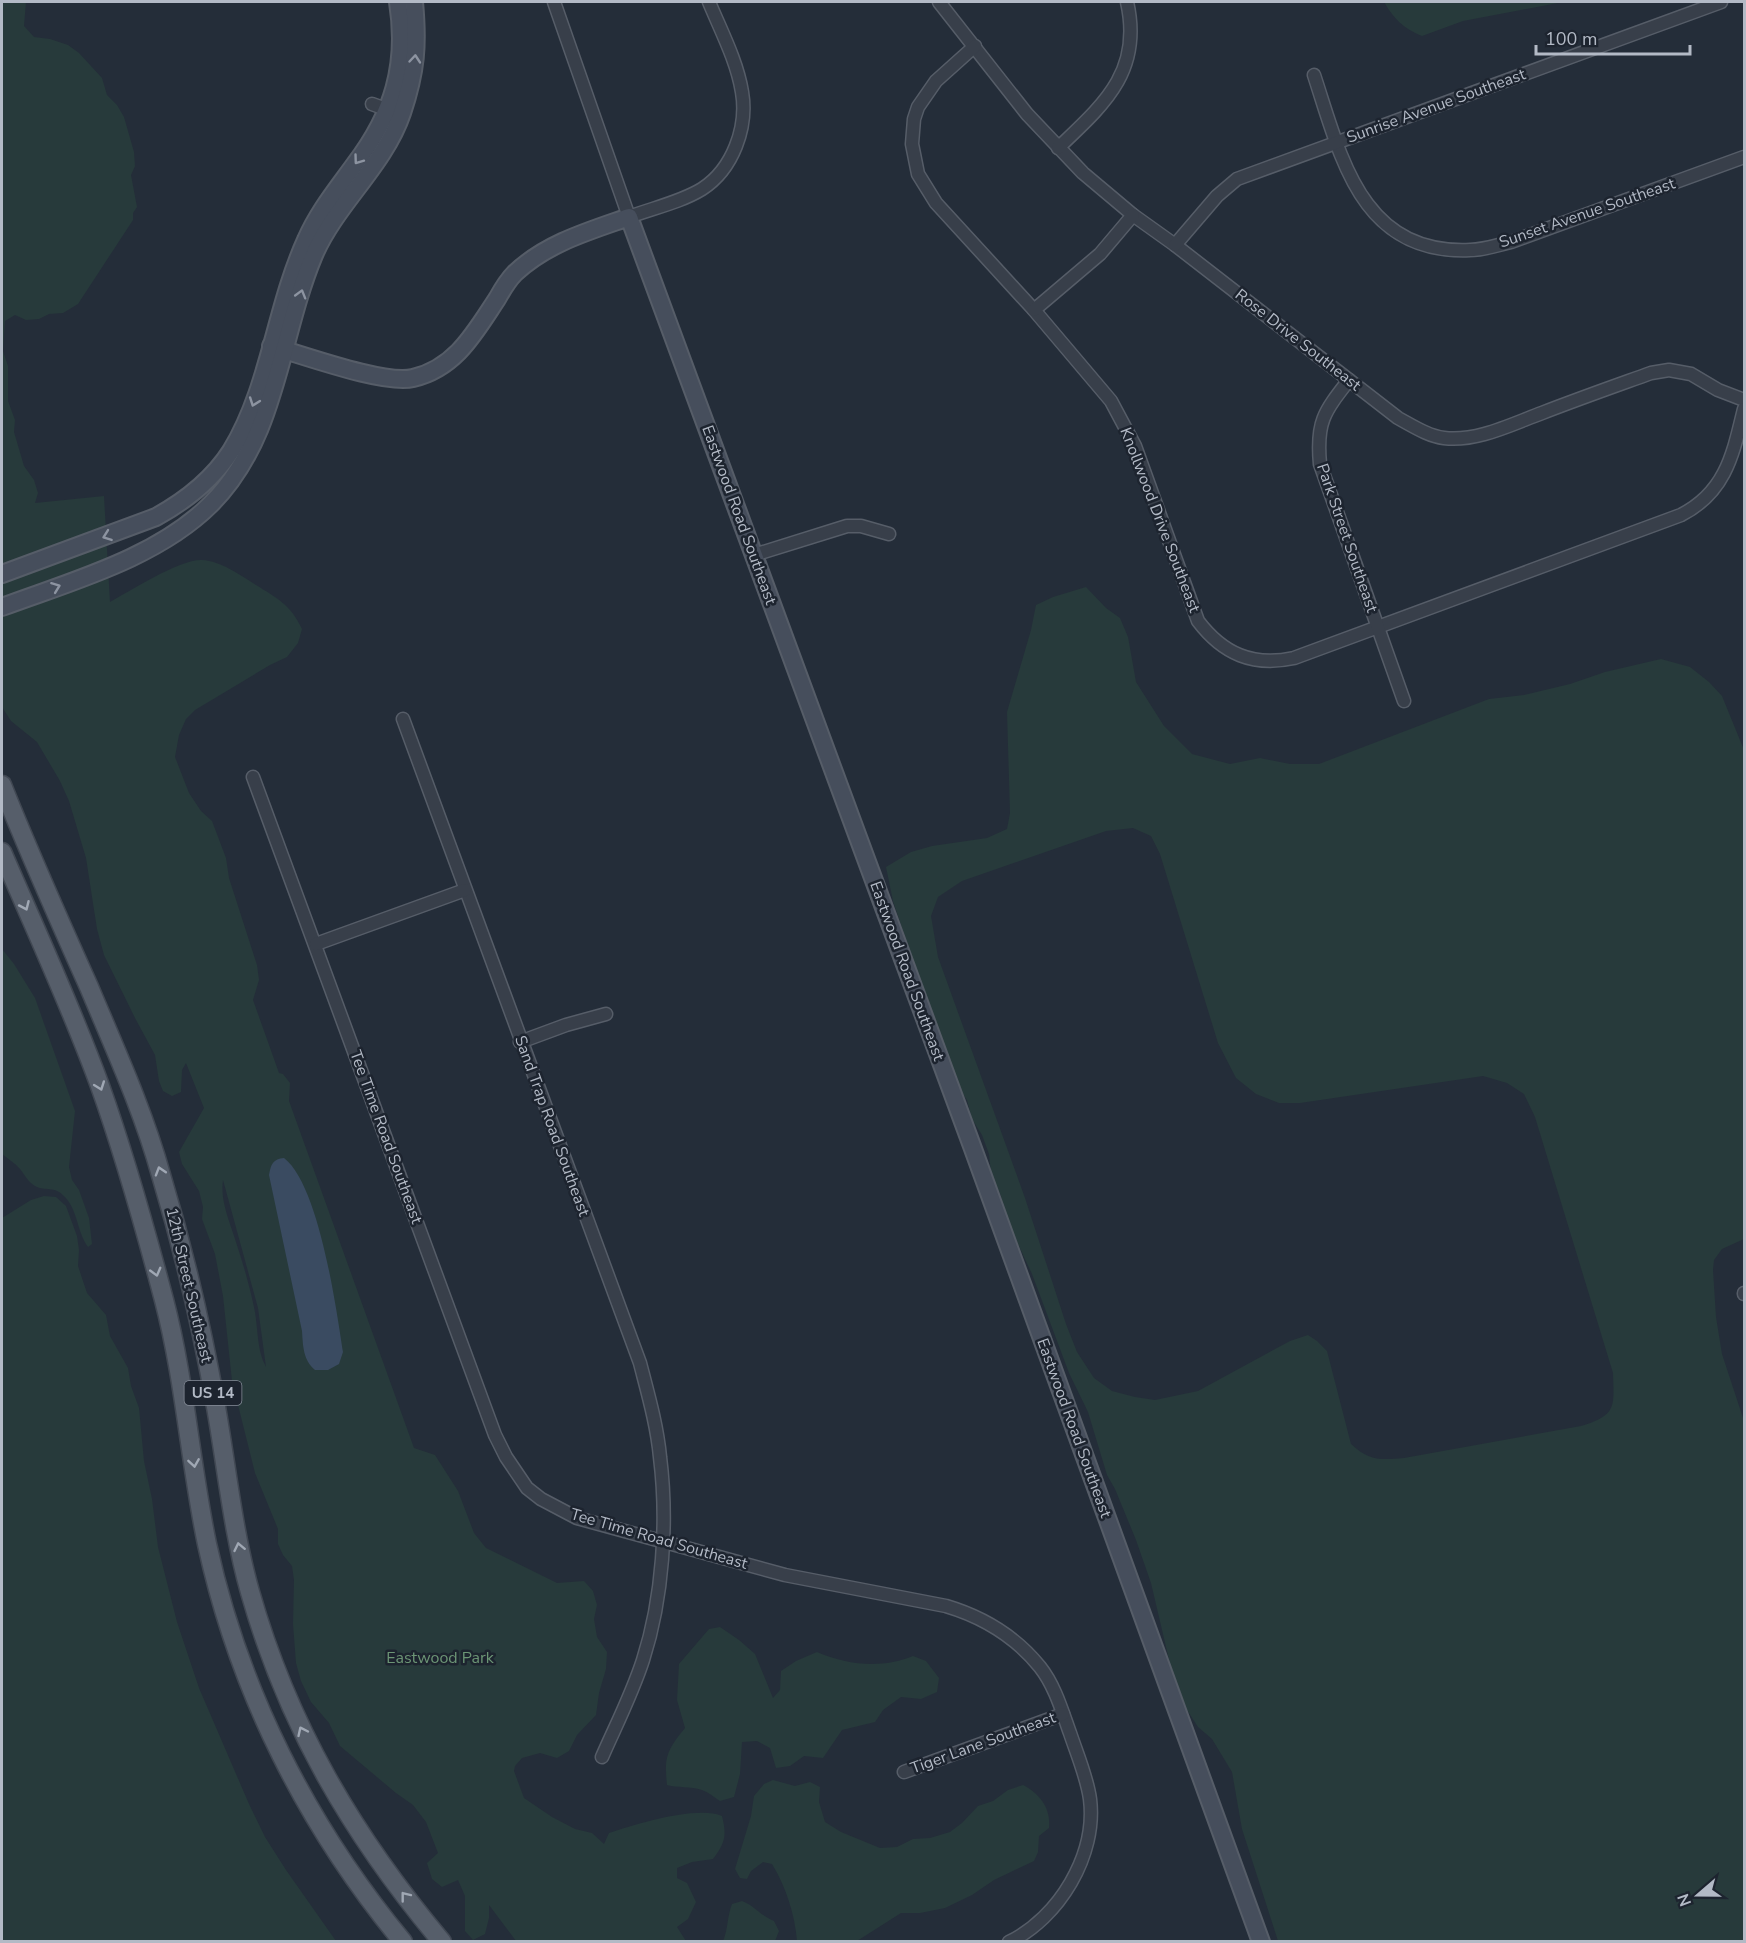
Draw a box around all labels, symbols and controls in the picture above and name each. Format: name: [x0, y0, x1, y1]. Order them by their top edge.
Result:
scale bar: [1536, 18, 1690, 56]
text: 100 m: [1545, 27, 1597, 51]
one-way arrow: [408, 54, 421, 63]
street label: Sunrise Avenue Southeast: [1344, 63, 1529, 149]
one-way arrow: [354, 153, 365, 164]
street label: Sunset Avenue Southeast: [1496, 172, 1678, 254]
street label: Rose Drive Southeast: [1230, 284, 1366, 396]
one-way arrow: [294, 289, 306, 300]
one-way arrow: [248, 396, 261, 407]
street label: Eastwood Road Southeast: [696, 422, 782, 608]
street label: Knollwood Drive Southeast: [1115, 424, 1206, 616]
street label: Park Street Southeast: [1311, 460, 1383, 616]
one-way arrow: [102, 529, 113, 541]
one-way arrow: [50, 581, 61, 594]
street label: Eastwood Road Southeast: [864, 878, 950, 1064]
one-way arrow: [18, 899, 30, 910]
street label: Sand Trap Road Southeast: [509, 1033, 595, 1220]
street label: Tee Time Road Southeast: [344, 1047, 428, 1227]
one-way arrow: [92, 1080, 105, 1091]
one-way arrow: [155, 1167, 167, 1177]
street label: 12th Street Southeast: [160, 1205, 218, 1365]
one-way arrow: [149, 1267, 162, 1277]
street label: Eastwood Road Southeast: [1031, 1335, 1117, 1521]
road number: US 14: [184, 1381, 242, 1405]
one-way arrow: [188, 1459, 200, 1468]
street label: Tee Time Road Southeast: [568, 1503, 750, 1575]
one-way arrow: [233, 1542, 246, 1552]
park label: Eastwood Park: [386, 1647, 495, 1669]
street label: Tiger Lane Southeast: [908, 1706, 1059, 1779]
one-way arrow: [298, 1727, 310, 1738]
north arrow: [1668, 1865, 1728, 1925]
text: N: [1672, 1890, 1697, 1909]
one-way arrow: [401, 1892, 412, 1903]

